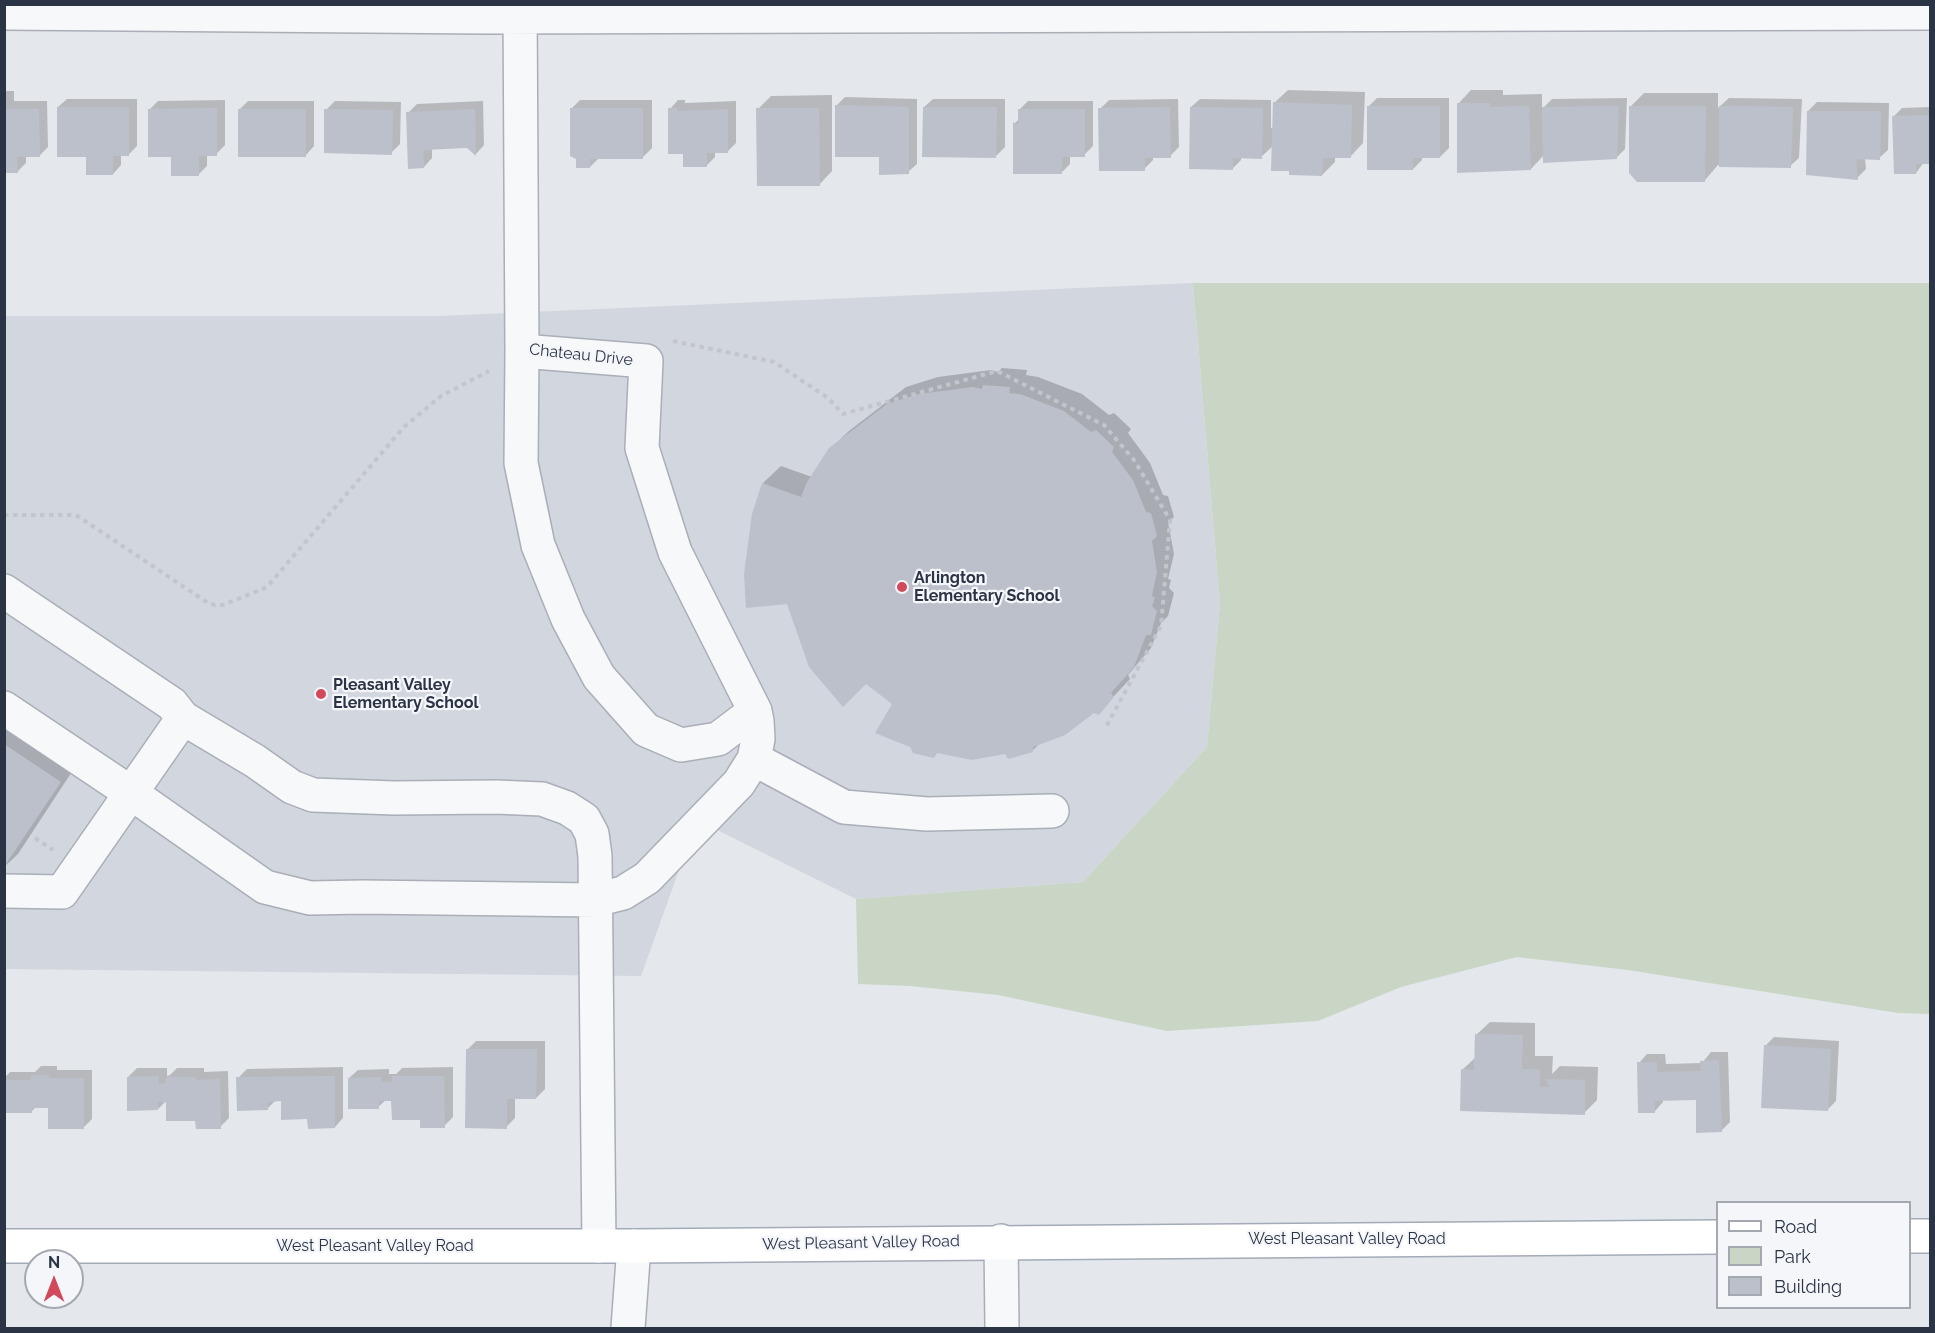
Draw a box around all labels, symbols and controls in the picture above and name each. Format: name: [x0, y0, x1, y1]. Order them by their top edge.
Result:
street label: Chateau Drive: [528, 340, 634, 370]
place label: Arlington Elementary School: [914, 568, 1059, 606]
marker: Arlington Elementary School: [895, 580, 909, 594]
place label: Pleasant Valley Elementary School: [333, 675, 478, 713]
marker: Pleasant Valley Elementary School: [314, 687, 328, 701]
legend: [1716, 1201, 1911, 1309]
text: Road: [1774, 1216, 1817, 1237]
street label: West Pleasant Valley Road: [1248, 1229, 1446, 1249]
street label: West Pleasant Valley Road: [762, 1232, 960, 1254]
street label: West Pleasant Valley Road: [276, 1236, 474, 1256]
text: Park: [1774, 1246, 1811, 1267]
north arrow: [24, 1249, 84, 1309]
text: N: [48, 1253, 60, 1272]
text: Building: [1774, 1276, 1842, 1297]

